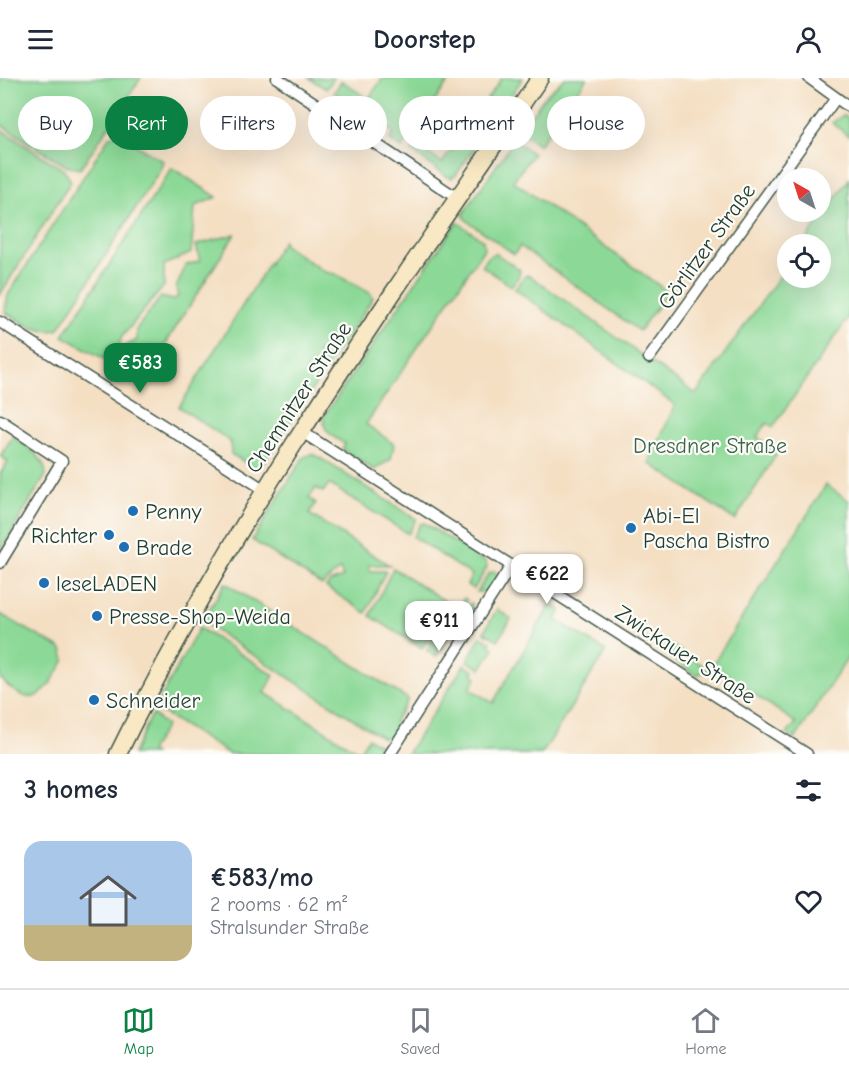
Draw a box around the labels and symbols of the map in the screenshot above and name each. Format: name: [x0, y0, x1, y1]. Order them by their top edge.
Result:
north arrow: [777, 168, 831, 222]
street label: Görlitzer Straße: [652, 179, 761, 315]
street label: Chemnitzer Straße: [240, 317, 357, 478]
pin: €583: [104, 343, 176, 394]
park label: Dresdner Straße: [633, 433, 787, 459]
place label: Penny: [145, 499, 202, 525]
place label: Abi-El Pascha Bistro: [643, 503, 770, 554]
marker: Penny: [126, 504, 140, 518]
marker: Abi-El Pascha Bistro: [624, 521, 638, 535]
place label: Richter: [31, 523, 97, 549]
marker: Richter: [102, 528, 116, 542]
place label: Brade: [136, 535, 192, 561]
marker: Brade: [117, 540, 131, 554]
pin: €622: [511, 554, 583, 605]
place label: leseLADEN: [56, 571, 157, 597]
marker: leseLADEN: [37, 576, 51, 590]
street label: Zwickauer Straße: [610, 600, 761, 710]
pin: €911: [403, 601, 475, 652]
place label: Presse-Shop-Weida: [109, 604, 291, 630]
marker: Presse-Shop-Weida: [90, 609, 104, 623]
place label: Schneider: [106, 688, 200, 714]
marker: Schneider: [87, 693, 101, 707]

